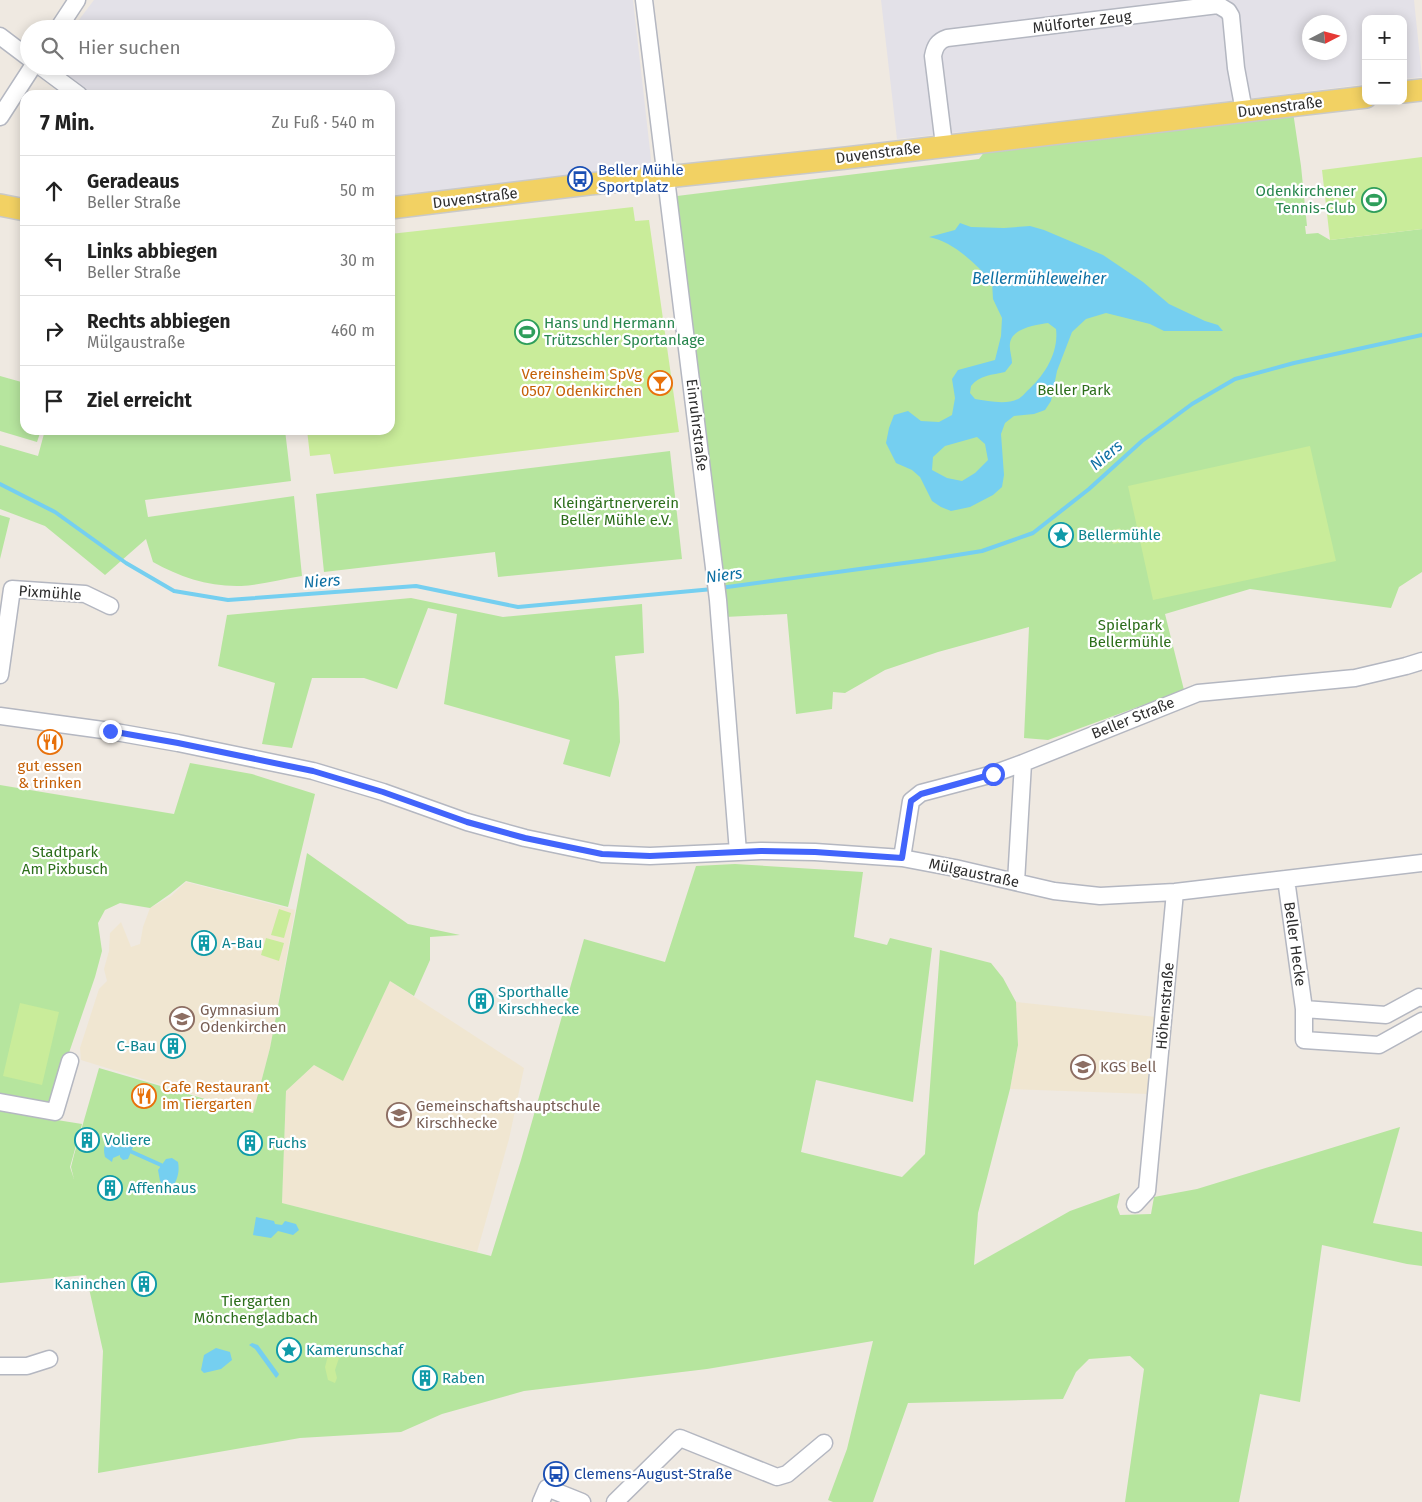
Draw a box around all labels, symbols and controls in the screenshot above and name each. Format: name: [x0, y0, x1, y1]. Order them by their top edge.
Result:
street label: Mülforter Zeug: [1031, 7, 1133, 37]
north arrow: [1302, 15, 1347, 60]
map controls: [1362, 15, 1407, 105]
button: +: [1362, 15, 1407, 60]
search box: [20, 20, 395, 75]
icon: search: [38, 34, 66, 62]
text: Hier suchen: [78, 36, 181, 59]
button: −: [1362, 60, 1407, 105]
street label: Duvenstraße: [1236, 93, 1324, 121]
text: 7 Min.: [40, 110, 94, 136]
text: Zu Fuß · 540 m: [272, 113, 375, 132]
street label: Duvenstraße: [834, 139, 922, 167]
place label: Beller Mühle Sportplatz: [598, 161, 684, 196]
bus stop icon: Beller Mühle Sportplatz: [567, 166, 593, 192]
text: Geradeaus: [87, 170, 179, 193]
icon: ahead: [40, 177, 68, 205]
text: 50 m: [340, 181, 375, 200]
place label: Odenkirchener Tennis-Club: [1256, 182, 1356, 217]
street label: Duvenstraße: [431, 184, 519, 212]
sports icon: Odenkirchener Tennis-Club: [1361, 187, 1387, 213]
text: Beller Straße: [87, 193, 181, 212]
text: Links abbiegen: [87, 240, 218, 263]
icon: left: [40, 247, 68, 275]
text: 30 m: [340, 251, 375, 270]
text: Beller Straße: [87, 263, 181, 282]
water label: Bellermühleweiher: [972, 269, 1107, 288]
text: Rechts abbiegen: [87, 310, 230, 333]
place label: Hans und Hermann Trützschler Sportanlage: [544, 314, 705, 349]
icon: right: [40, 317, 68, 345]
sports icon: Hans und Hermann Trützschler Sportanlage: [514, 319, 540, 345]
text: 460 m: [331, 321, 375, 340]
text: Mülgaustraße: [87, 333, 185, 352]
place label: Vereinsheim SpVg 0507 Odenkirchen: [521, 365, 642, 400]
bar icon: Vereinsheim SpVg 0507 Odenkirchen: [647, 370, 673, 396]
street label: Einruhrstraße: [682, 378, 712, 472]
park label: Beller Park: [1037, 381, 1111, 399]
icon: arrive: [40, 387, 68, 415]
text: Ziel erreicht: [87, 389, 192, 412]
water label: Niers: [1086, 436, 1126, 474]
park label: Kleingärtnerverein Beller Mühle e.V.: [553, 494, 679, 529]
place icon: Bellermühle: [1048, 522, 1074, 548]
place label: Bellermühle: [1078, 526, 1161, 544]
water label: Niers: [705, 563, 743, 587]
water label: Niers: [303, 570, 341, 592]
street label: Pixmühle: [18, 582, 82, 604]
park label: Spielpark Bellermühle: [1089, 616, 1171, 651]
street label: Beller Straße: [1089, 693, 1177, 743]
route end: [99, 720, 122, 743]
restaurant icon: gut essen & trinken: [37, 729, 63, 755]
place label: gut essen & trinken: [18, 757, 82, 792]
route start: [982, 763, 1005, 786]
park label: Stadtpark Am Pixbusch: [22, 843, 108, 878]
street label: Mülgaustraße: [927, 855, 1021, 891]
street label: Beller Hecke: [1280, 901, 1310, 987]
building icon: A-Bau: [191, 930, 217, 956]
place label: A-Bau: [222, 934, 263, 952]
street label: Höhenstraße: [1152, 962, 1178, 1050]
place label: Sporthalle Kirschhecke: [498, 983, 579, 1018]
building icon: Sporthalle Kirschhecke: [468, 988, 494, 1014]
place label: Gymnasium Odenkirchen: [200, 1001, 287, 1036]
school or university icon: Gymnasium Odenkirchen: [169, 1006, 195, 1032]
building icon: C-Bau: [160, 1033, 186, 1059]
place label: C-Bau: [116, 1037, 156, 1055]
school or university icon: KGS Bell: [1070, 1054, 1096, 1080]
place label: KGS Bell: [1100, 1058, 1157, 1076]
place label: Cafe Restaurant im Tiergarten: [162, 1078, 270, 1113]
restaurant icon: Cafe Restaurant im Tiergarten: [131, 1083, 157, 1109]
place label: Gemeinschaftshauptschule Kirschhecke: [416, 1097, 600, 1132]
school or university icon: Gemeinschaftshauptschule Kirschhecke: [386, 1102, 412, 1128]
building icon: Voliere: [74, 1127, 100, 1153]
building icon: Fuchs: [237, 1130, 263, 1156]
place label: Voliere: [104, 1131, 151, 1149]
place label: Fuchs: [268, 1134, 307, 1152]
building icon: Affenhaus: [97, 1175, 123, 1201]
place label: Affenhaus: [128, 1179, 196, 1197]
building icon: Kaninchen: [131, 1271, 157, 1297]
place label: Kaninchen: [54, 1275, 126, 1293]
park label: Tiergarten Mönchengladbach: [194, 1292, 318, 1327]
place icon: Kamerunschaf: [276, 1337, 302, 1363]
place label: Kamerunschaf: [306, 1341, 404, 1359]
building icon: Raben: [412, 1365, 438, 1391]
place label: Raben: [442, 1369, 485, 1387]
bus stop icon: Clemens-August-Straße: [543, 1461, 569, 1487]
place label: Clemens-August-Straße: [574, 1465, 732, 1483]

